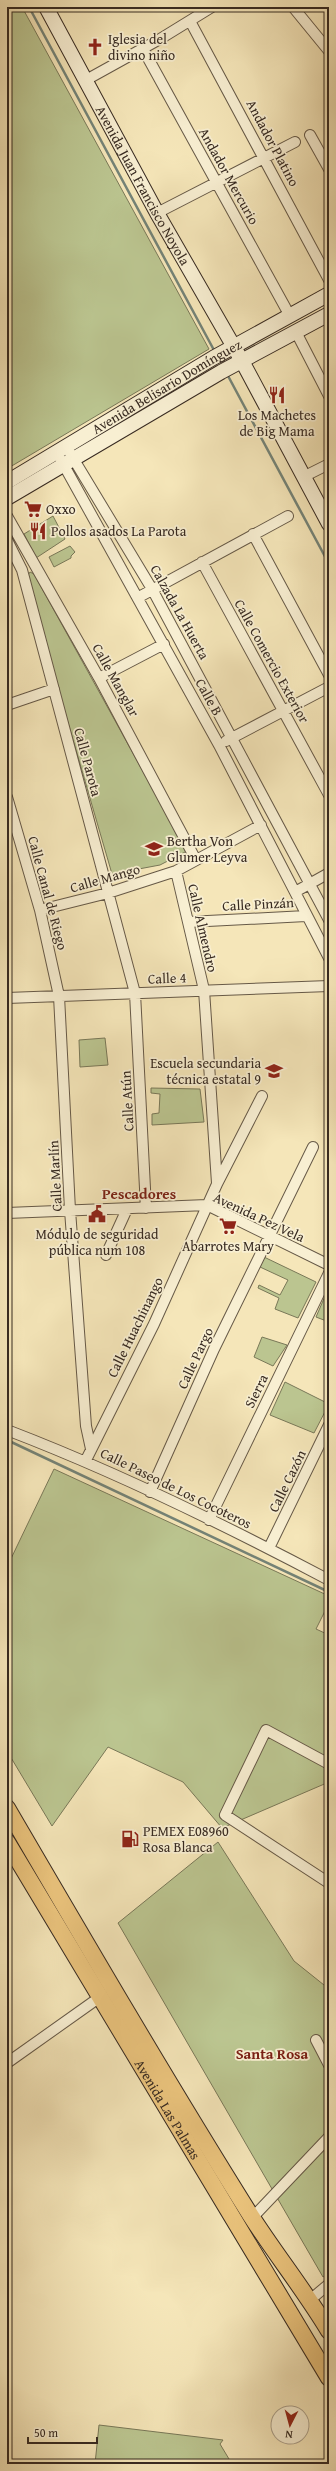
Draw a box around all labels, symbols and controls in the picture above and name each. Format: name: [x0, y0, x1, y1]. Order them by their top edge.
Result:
place label: Iglesia del divino niño: [108, 29, 175, 65]
church icon: Iglesia del divino niño: [85, 37, 105, 57]
street label: Andador Platino: [242, 96, 304, 190]
street label: Avenida Juan Francisco Noyola: [91, 102, 195, 269]
street label: Andador Mercurio: [194, 124, 264, 228]
street label: Avenida Belisario Domínguez: [88, 334, 245, 439]
restaurant icon: Los Machetes de Big Mama: [267, 385, 287, 405]
place label: Los Machetes de Big Mama: [238, 405, 316, 441]
supermarket icon: Oxxo: [23, 499, 43, 519]
place label: Oxxo: [46, 499, 76, 519]
restaurant icon: Pollos asados La Parota: [28, 521, 48, 541]
place label: Pollos asados La Parota: [51, 521, 187, 541]
street label: Calzada La Huerta: [146, 561, 214, 663]
street label: Calle Comercio Exterior: [230, 595, 314, 727]
street label: Calle Manglar: [88, 640, 144, 720]
street label: Calle B: [191, 675, 227, 719]
street label: Calle Parota: [69, 726, 107, 799]
place label: Bertha Von Glumer Leyva: [167, 831, 248, 867]
street label: Calle Canal de Riego: [23, 834, 73, 952]
school or university icon: Bertha Von Glumer Leyva: [144, 839, 164, 859]
street label: Calle Mango: [68, 858, 142, 898]
street label: Calle Almendro: [183, 882, 223, 974]
street label: Calle Pinzán: [222, 892, 294, 916]
street label: Calle 4: [147, 967, 187, 989]
place label: Escuela secundaria técnica estatal 9: [150, 1053, 261, 1089]
school or university icon: Escuela secundaria técnica estatal 9: [264, 1061, 284, 1081]
street label: Calle Atún: [115, 1070, 139, 1132]
street label: Calle Marlín: [43, 1140, 67, 1212]
district label: Pescadores: [102, 1183, 176, 1204]
street label: Avenida Pez Vela: [210, 1187, 308, 1247]
public building icon: Módulo de seguridad pública num 108: [87, 1204, 107, 1224]
supermarket icon: Abarrotes Mary: [218, 1216, 238, 1236]
place label: Módulo de seguridad pública num 108: [36, 1224, 159, 1260]
place label: Abarrotes Mary: [182, 1236, 274, 1256]
street label: Calle Huachinango: [102, 1273, 168, 1381]
street label: Calle Pargo: [172, 1324, 218, 1392]
street label: Sierra: [239, 1370, 273, 1411]
street label: Calle Paseo de Los Cocoteros: [97, 1443, 255, 1533]
street label: Calle Cazón: [263, 1446, 311, 1516]
place label: PEMEX E08960 Rosa Blanca: [143, 1821, 229, 1857]
fuel station icon: PEMEX E08960 Rosa Blanca: [120, 1829, 140, 1849]
district label: Santa Rosa: [236, 2043, 309, 2064]
street label: Avenida Las Palmas: [130, 2055, 206, 2163]
north arrow: [270, 2405, 310, 2445]
scale bar: [28, 2419, 97, 2445]
text: 50 m: [34, 2424, 58, 2441]
text: N: [284, 2427, 293, 2443]

